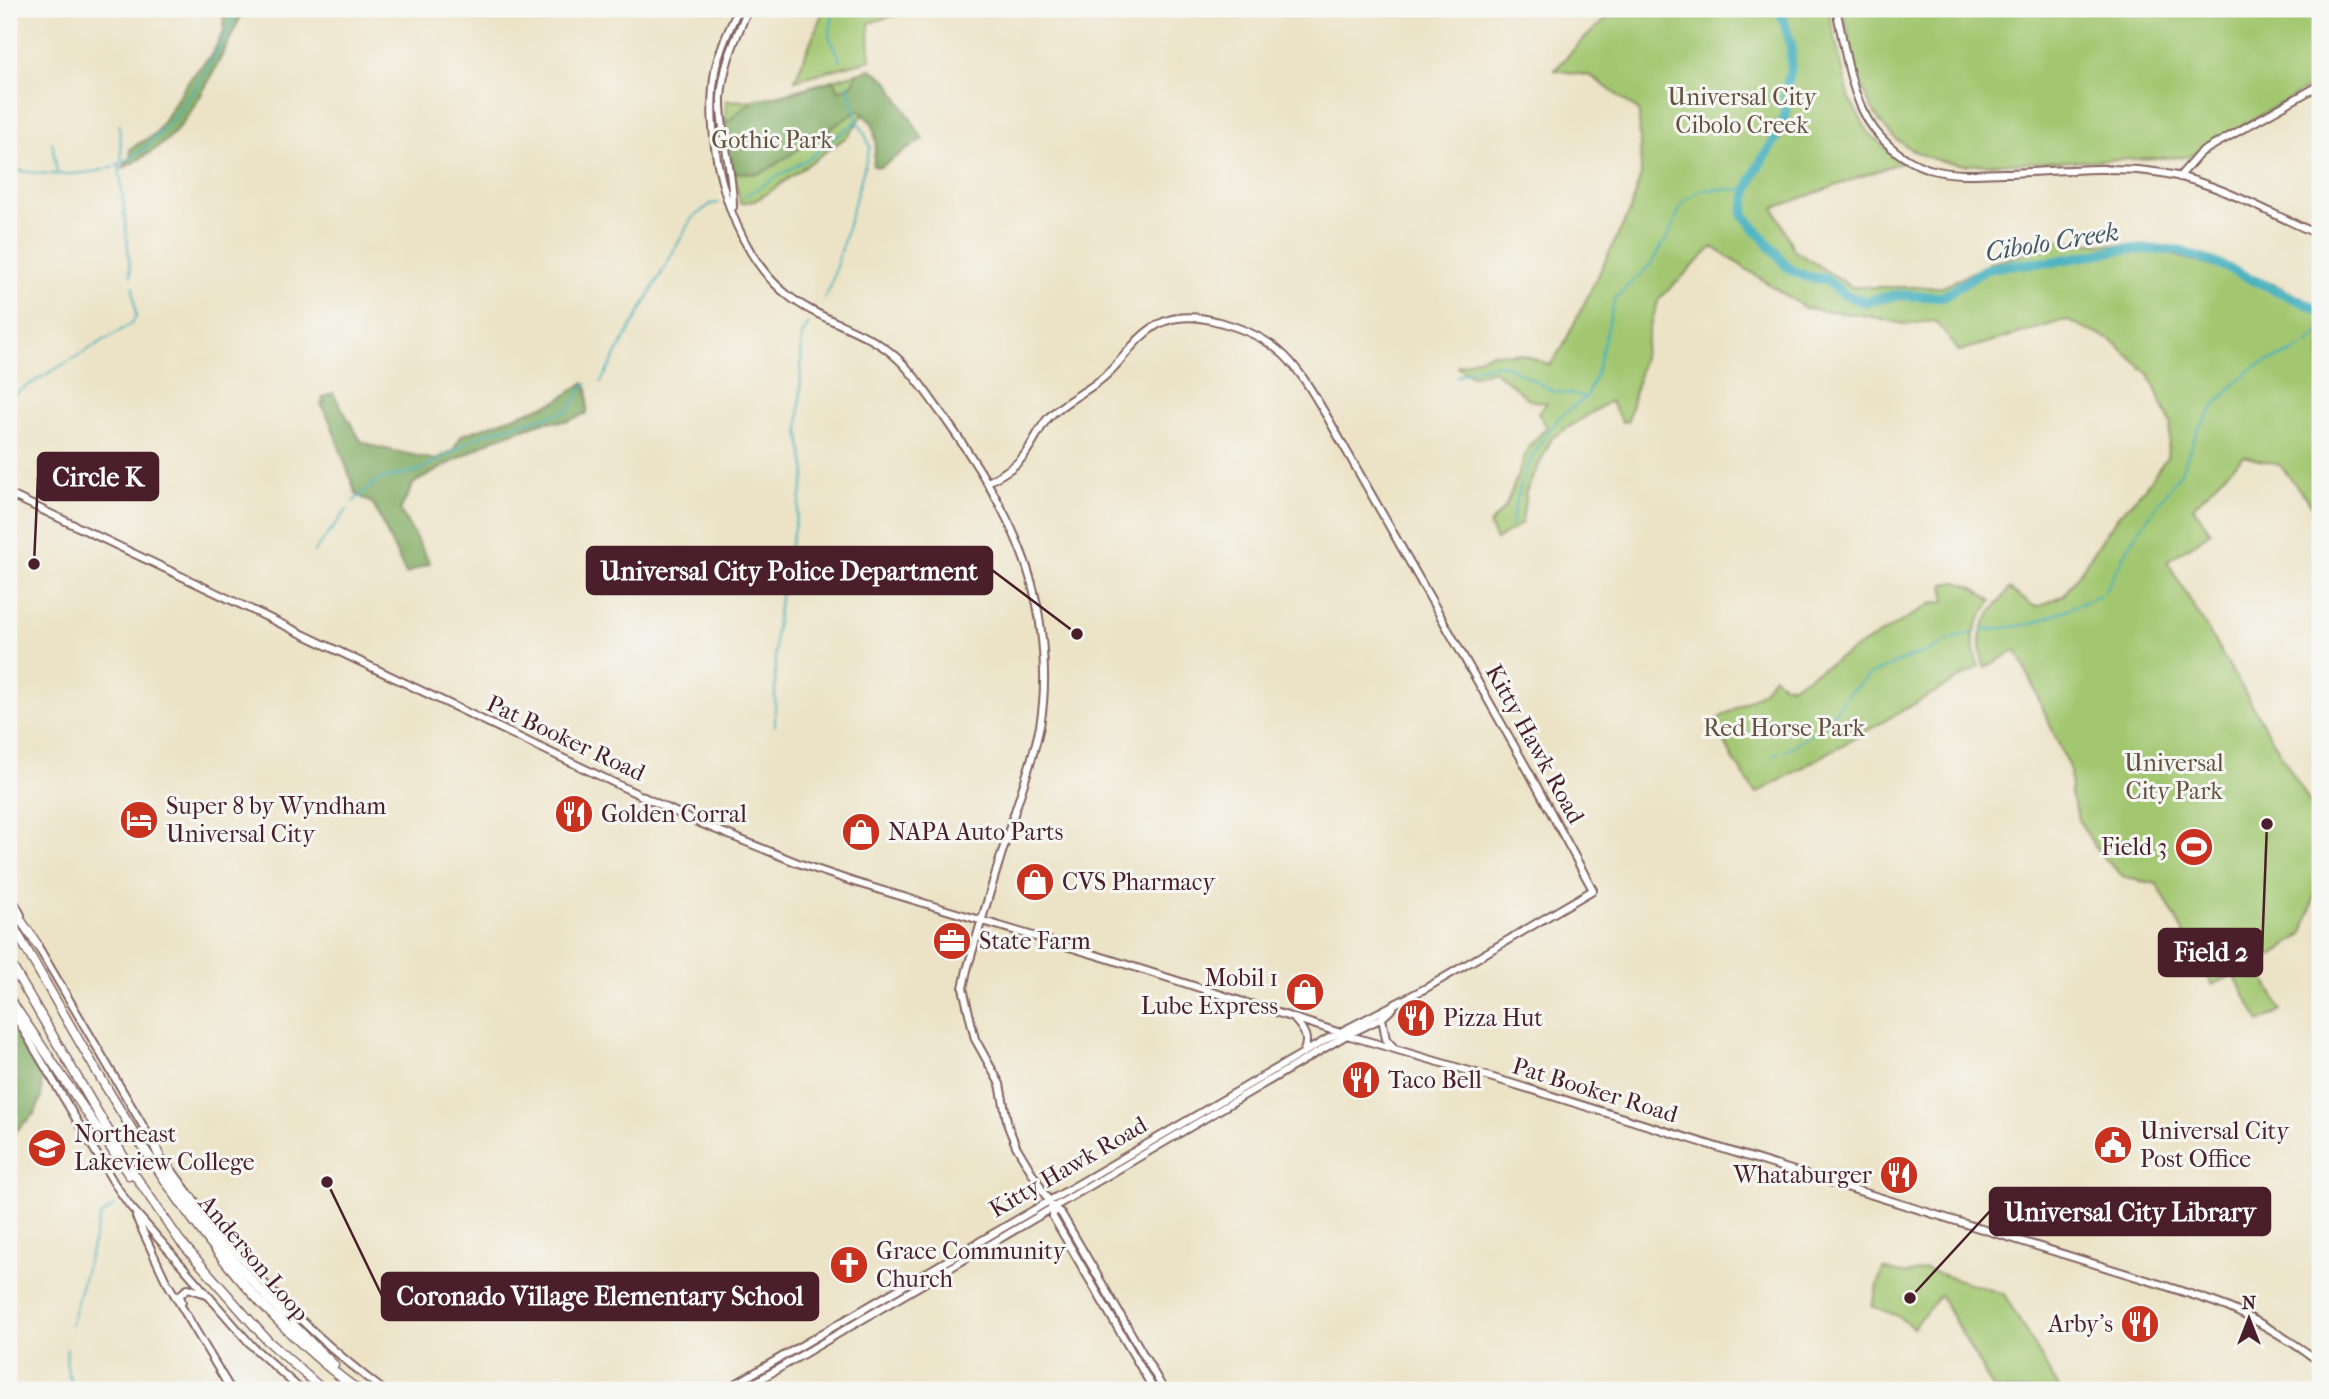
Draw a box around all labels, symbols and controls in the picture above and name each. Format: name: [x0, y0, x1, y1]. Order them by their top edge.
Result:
park label: Universal City Cibolo Creek: [1668, 83, 1818, 139]
park label: Gothic Park: [711, 126, 833, 154]
water label: Cibolo Creek: [1983, 216, 2121, 268]
callout: Circle K: [38, 453, 158, 500]
text: Circle K: [52, 462, 146, 493]
callout: Universal City Police Department: [587, 547, 992, 594]
text: Universal City Police Department: [599, 556, 978, 587]
street label: Kitty Hawk Road: [1480, 660, 1591, 829]
street label: Pat Booker Road: [482, 689, 650, 787]
park label: Red Horse Park: [1703, 714, 1865, 742]
park label: Universal City Park: [2124, 749, 2224, 805]
place label: Super 8 by Wyndham Universal City: [166, 792, 386, 848]
restaurant icon: Golden Corral: [553, 793, 595, 835]
hotel icon: Super 8 by Wyndham Universal City: [118, 799, 160, 841]
place label: Golden Corral: [601, 800, 747, 828]
shop icon: NAPA Auto Parts: [840, 811, 882, 853]
place label: NAPA Auto Parts: [888, 818, 1064, 846]
sports icon: Field 3: [2173, 826, 2215, 868]
place label: Field 3: [2101, 833, 2167, 861]
shop icon: CVS Pharmacy: [1014, 861, 1056, 903]
place label: CVS Pharmacy: [1062, 868, 1216, 896]
office icon: State Farm: [931, 920, 973, 962]
place label: State Farm: [979, 927, 1091, 955]
callout: Field 2: [2159, 929, 2262, 976]
text: Field 2: [2173, 937, 2248, 968]
place label: Mobil 1 Lube Express: [1141, 964, 1278, 1020]
shop icon: Mobil 1 Lube Express: [1284, 971, 1326, 1013]
restaurant icon: Pizza Hut: [1395, 997, 1437, 1039]
place label: Pizza Hut: [1443, 1004, 1543, 1032]
street label: Pat Booker Road: [1509, 1052, 1682, 1129]
restaurant icon: Taco Bell: [1340, 1059, 1382, 1101]
place label: Taco Bell: [1388, 1066, 1482, 1094]
street label: Kitty Hawk Road: [984, 1110, 1153, 1224]
place label: Universal City Post Office: [2140, 1117, 2290, 1173]
place label: Northeast Lakeview College: [74, 1120, 255, 1176]
public building icon: Universal City Post Office: [2092, 1124, 2134, 1166]
school or university icon: Northeast Lakeview College: [26, 1127, 68, 1169]
restaurant icon: Whataburger: [1878, 1154, 1920, 1196]
place label: Whataburger: [1732, 1161, 1873, 1189]
street label: Anderson Loop: [192, 1188, 315, 1327]
callout: Universal City Library: [1990, 1188, 2270, 1235]
text: Universal City Library: [2003, 1197, 2258, 1228]
place label: Grace Community Church: [876, 1237, 1067, 1293]
church icon: Grace Community Church: [828, 1244, 870, 1286]
callout: Coronado Village Elementary School: [382, 1273, 818, 1320]
text: Coronado Village Elementary School: [396, 1281, 804, 1312]
north arrow: [2214, 1284, 2284, 1354]
text: N: [2242, 1292, 2257, 1314]
restaurant icon: Arby's: [2119, 1303, 2161, 1345]
place label: Arby's: [2047, 1310, 2113, 1338]

